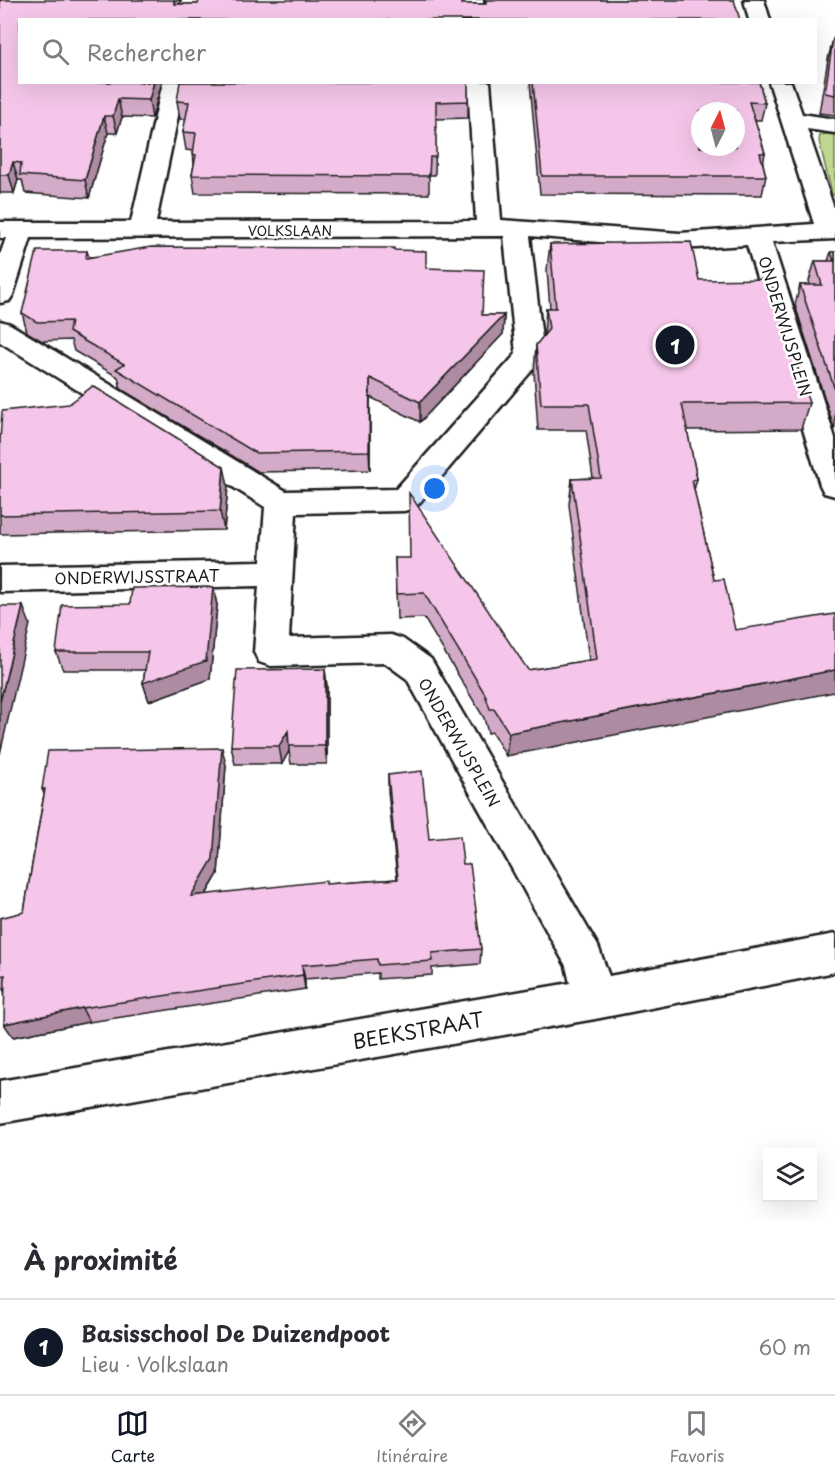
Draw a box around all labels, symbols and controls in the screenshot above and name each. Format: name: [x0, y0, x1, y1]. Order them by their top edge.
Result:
search box: [18, 18, 817, 84]
icon: search: [39, 35, 72, 68]
text: Rechercher: [87, 35, 206, 68]
north arrow: [691, 102, 745, 156]
street label: VOLKSLAAN: [248, 220, 332, 241]
street label: ONDERWIJSPLEIN: [753, 253, 819, 399]
pin: 1: [656, 322, 694, 368]
your location: [420, 474, 449, 503]
street label: ONDERWIJSSTRAAT: [54, 563, 220, 589]
street label: ONDERWIJSPLEIN: [413, 673, 507, 811]
street label: BEEKSTRAAT: [350, 1004, 486, 1056]
map controls: [763, 1148, 817, 1202]
button: layers: [763, 1148, 817, 1202]
text: À proximité: [24, 1240, 178, 1279]
text: Basisschool De Duizendpoot: [81, 1316, 390, 1349]
text: 1: [39, 1332, 48, 1362]
text: 60 m: [759, 1332, 811, 1362]
text: Lieu · Volkslaan: [81, 1349, 229, 1379]
tab: Carte: [111, 1407, 155, 1467]
tab: Itinéraire: [376, 1407, 448, 1467]
tab: Favoris: [669, 1407, 724, 1467]

